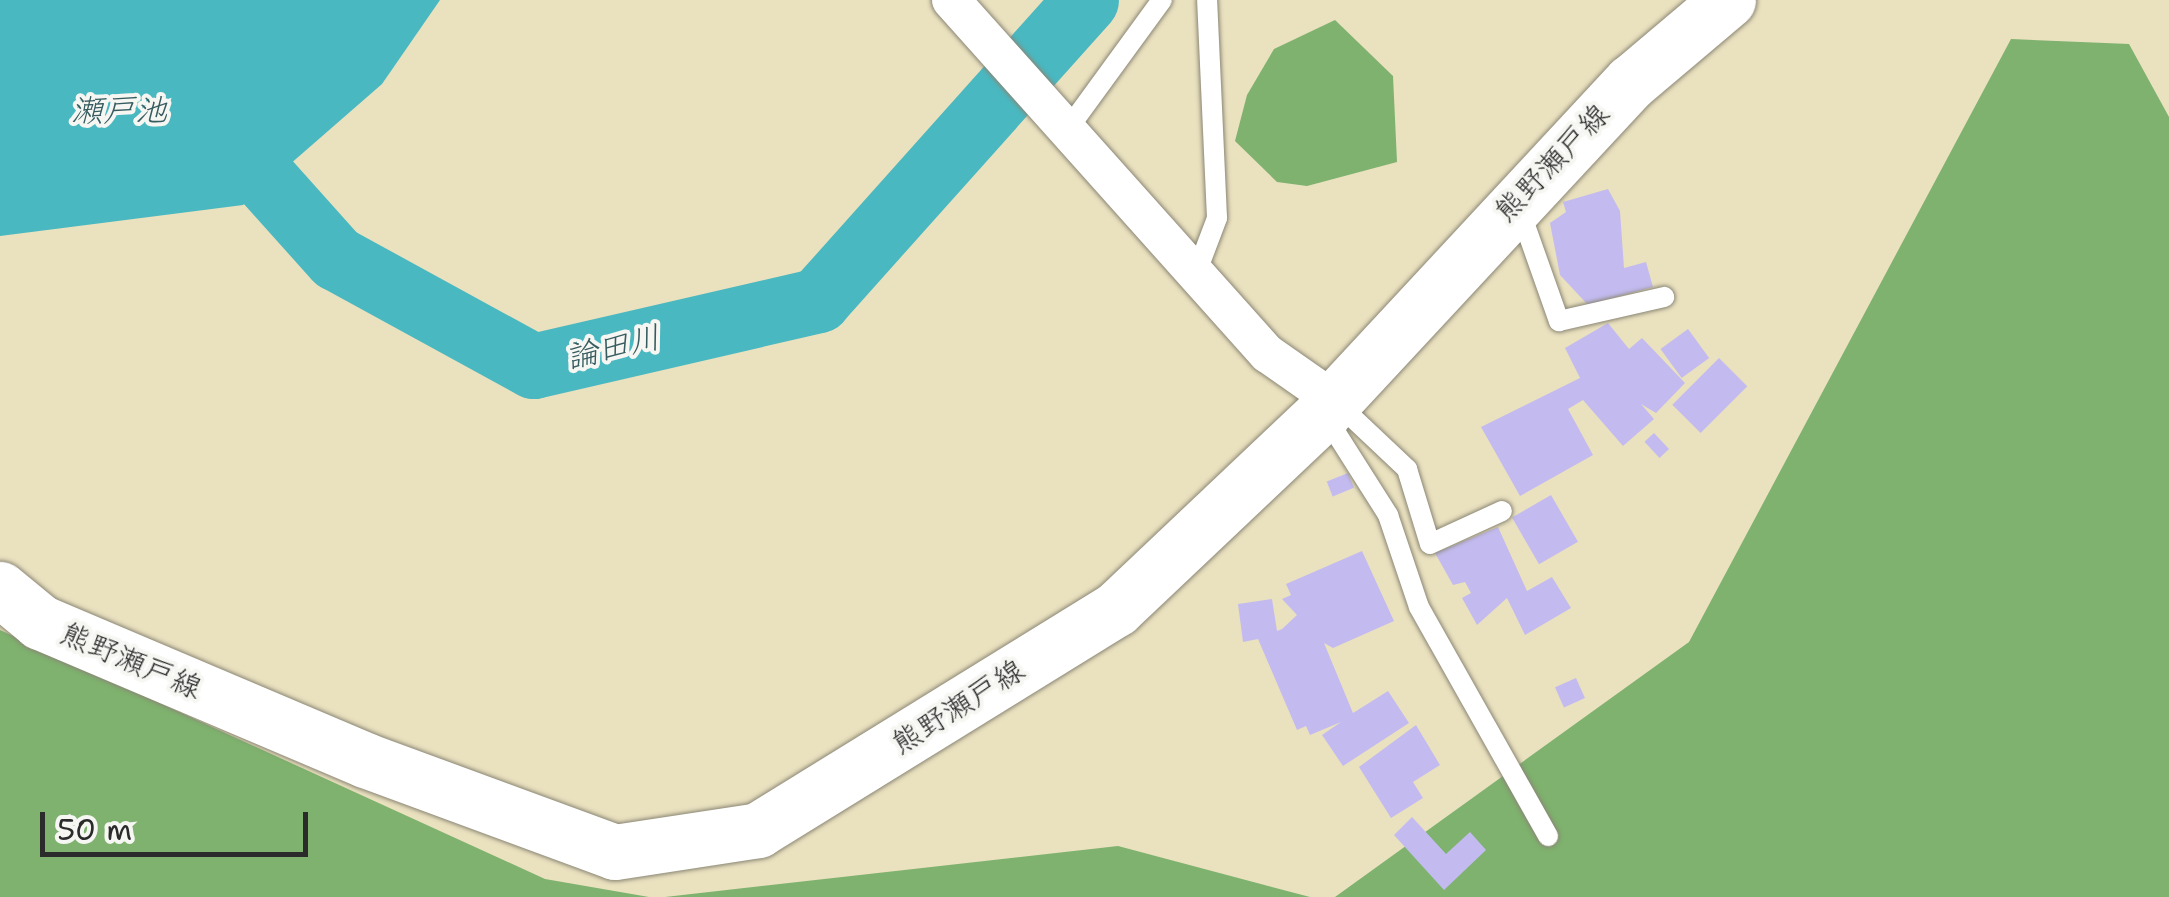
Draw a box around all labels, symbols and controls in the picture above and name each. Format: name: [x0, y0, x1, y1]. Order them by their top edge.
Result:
water label: 瀬戸池: [71, 91, 167, 129]
street label: 熊野瀬戸線: [1487, 97, 1617, 229]
water label: 論田川: [562, 317, 664, 377]
street label: 熊野瀬戸線: [55, 615, 207, 707]
street label: 熊野瀬戸線: [885, 652, 1031, 762]
scale bar: [45, 792, 312, 854]
text: 50 m: [57, 809, 132, 850]

